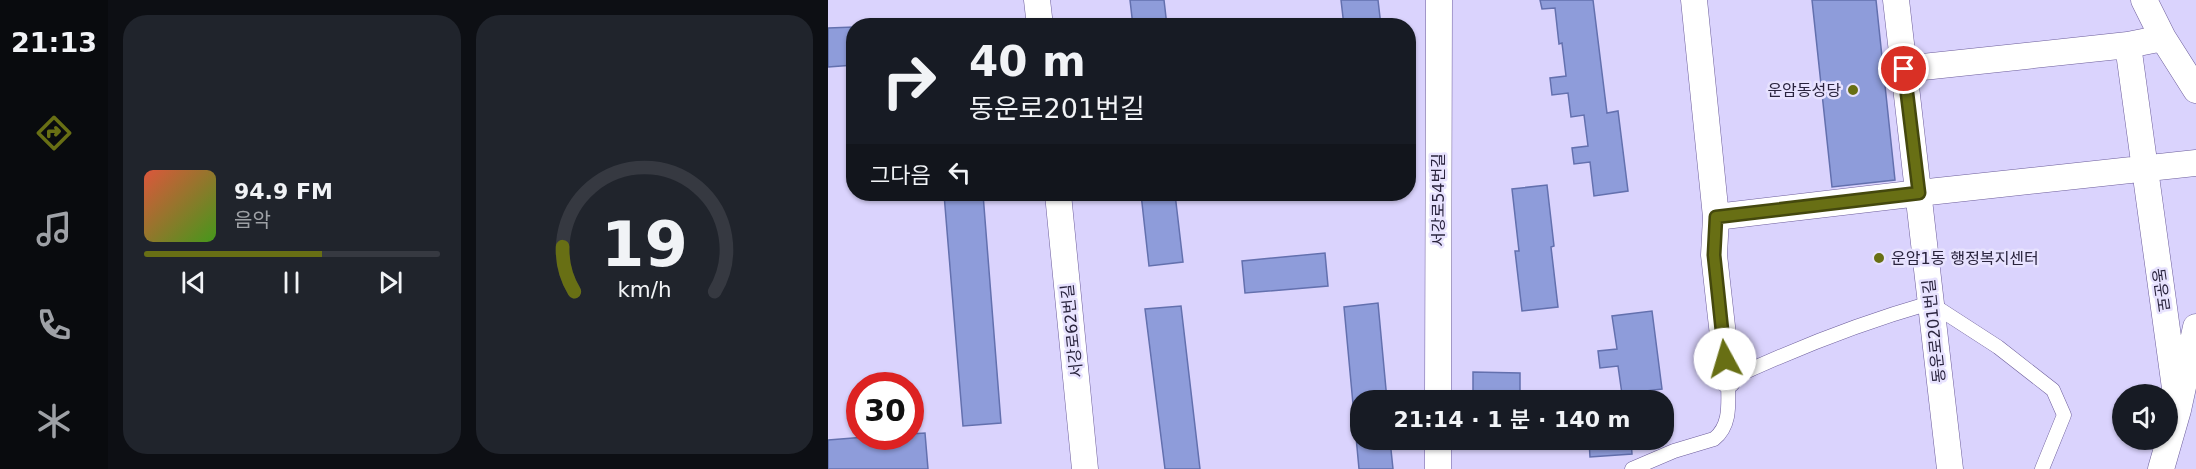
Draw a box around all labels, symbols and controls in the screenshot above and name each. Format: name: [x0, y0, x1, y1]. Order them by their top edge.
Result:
text: 21:13: [11, 27, 97, 58]
text: 40 m: [969, 37, 1086, 86]
icon: right: [870, 42, 948, 120]
pin: [1878, 43, 1929, 94]
icon: arrive: [1887, 52, 1920, 85]
place label: 운암동성당: [1767, 81, 1841, 100]
marker: 운암동성당: [1846, 83, 1860, 97]
text: 동운로201번길: [969, 93, 1145, 124]
icon: directions: [33, 112, 75, 154]
street label: 서강로54번길: [1429, 153, 1448, 247]
icon: left: [943, 156, 976, 189]
text: 그다음: [870, 163, 931, 188]
text: 94.9 FM: [234, 179, 333, 204]
icon: music: [33, 208, 75, 250]
text: 음악: [234, 208, 271, 232]
text: 19: [601, 208, 688, 281]
place label: 운암1동 행정복지센터: [1891, 249, 2039, 268]
marker: 운암1동 행정복지센터: [1872, 251, 1886, 265]
icon: previous: [177, 266, 210, 299]
icon: pause: [275, 266, 308, 299]
icon: next: [374, 266, 407, 299]
street label: 동운로: [2149, 267, 2174, 313]
text: km/h: [617, 277, 671, 302]
street label: 동운로201번길: [1919, 278, 1949, 384]
street label: 서강로62번길: [1058, 283, 1086, 379]
icon: phone: [33, 304, 75, 346]
position arrow: [1693, 327, 1757, 391]
speed limit sign: 30: [846, 372, 924, 450]
map controls: [2112, 384, 2178, 450]
button: sound: [2112, 384, 2178, 450]
icon: climate: [33, 400, 75, 442]
text: 21:14 · 1 분 · 140 m: [1393, 407, 1631, 432]

